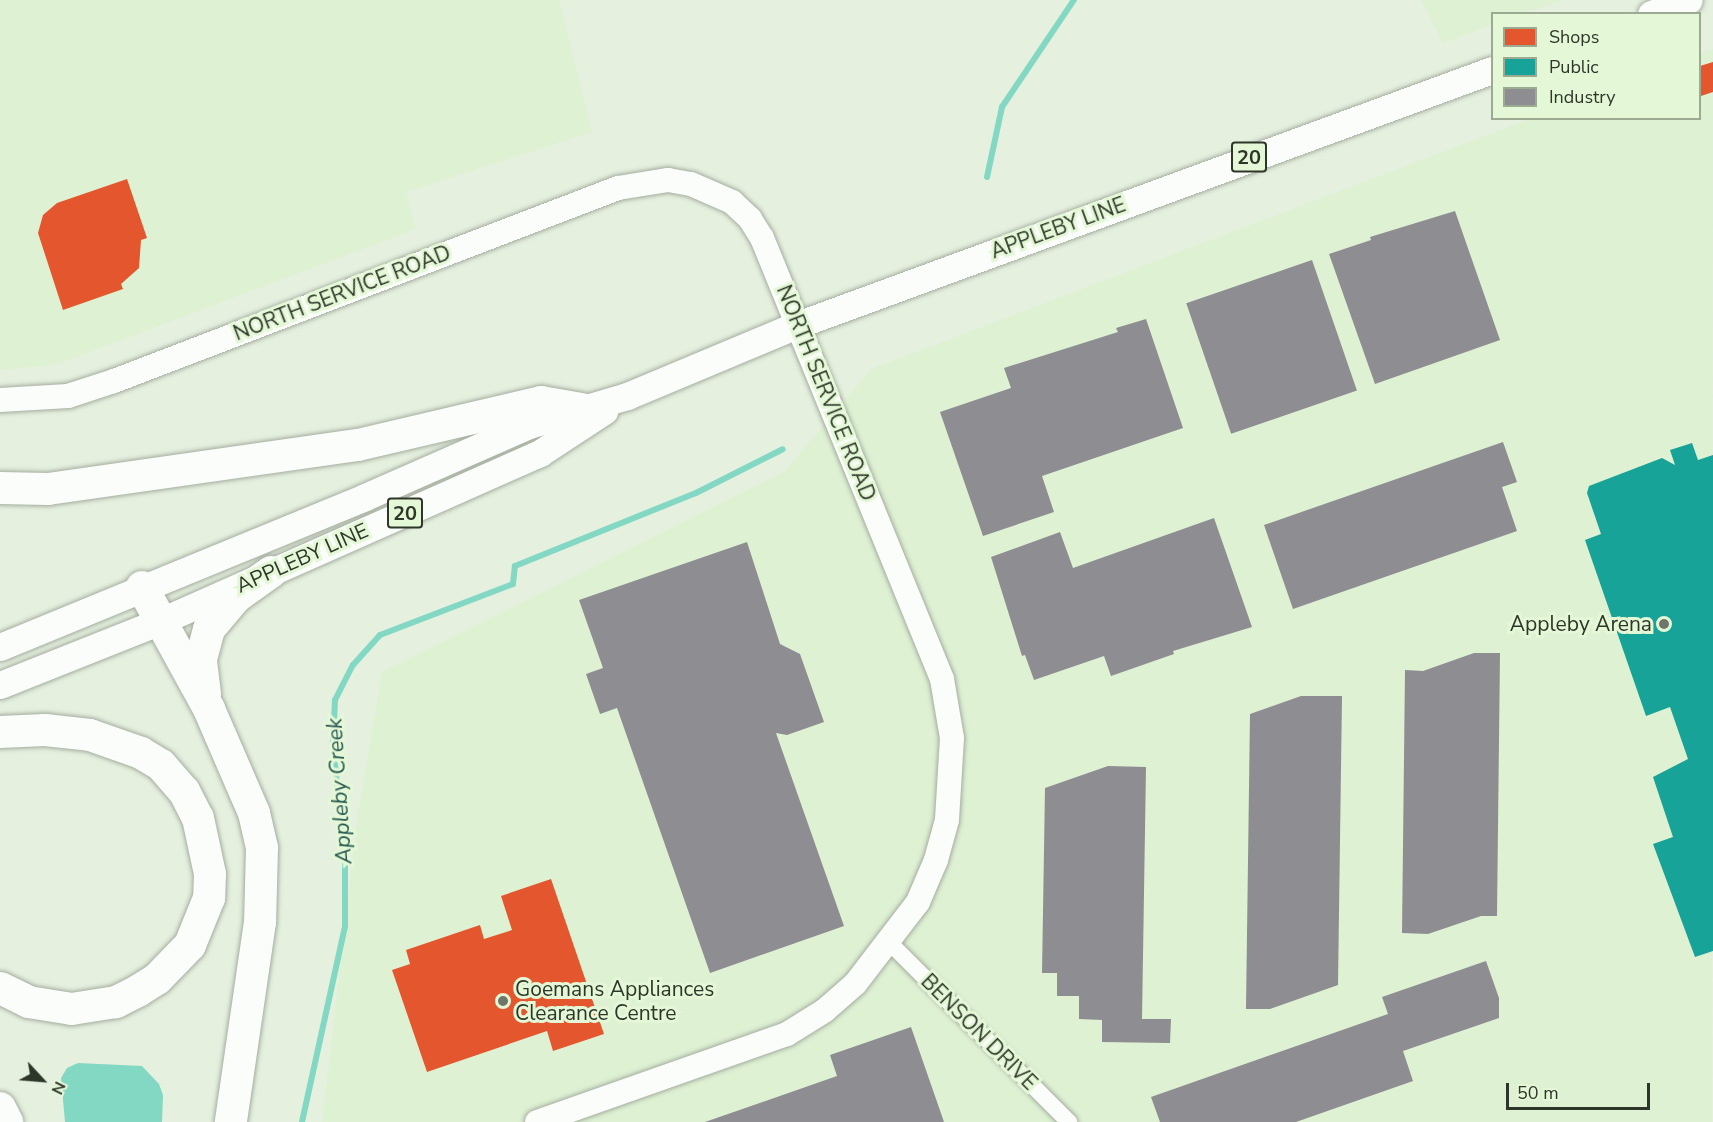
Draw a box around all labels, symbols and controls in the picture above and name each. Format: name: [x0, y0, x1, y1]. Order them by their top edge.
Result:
legend: [1491, 12, 1701, 120]
text: Shops: [1549, 25, 1599, 49]
text: Public: [1549, 55, 1599, 79]
text: Industry: [1549, 85, 1616, 109]
road number: 20: [1231, 140, 1267, 174]
street label: APPLEBY LINE: [987, 192, 1129, 264]
street label: NORTH SERVICE ROAD: [230, 240, 454, 346]
street label: NORTH SERVICE ROAD: [771, 281, 881, 505]
road number: 20: [387, 496, 423, 530]
street label: APPLEBY LINE: [232, 518, 372, 598]
place label: Appleby Arena: [1510, 611, 1652, 637]
marker: Appleby Arena: [1657, 617, 1671, 631]
water label: Appleby Creek: [322, 717, 358, 865]
street label: BENSON DRIVE: [916, 969, 1042, 1095]
place label: Goemans Appliances Clearance Centre: [515, 976, 714, 1026]
marker: Goemans Appliances Clearance Centre: [496, 994, 510, 1008]
north arrow: [12, 1050, 72, 1110]
scale bar: [1509, 1071, 1653, 1109]
text: N: [46, 1078, 71, 1098]
text: 50 m: [1517, 1081, 1559, 1105]

